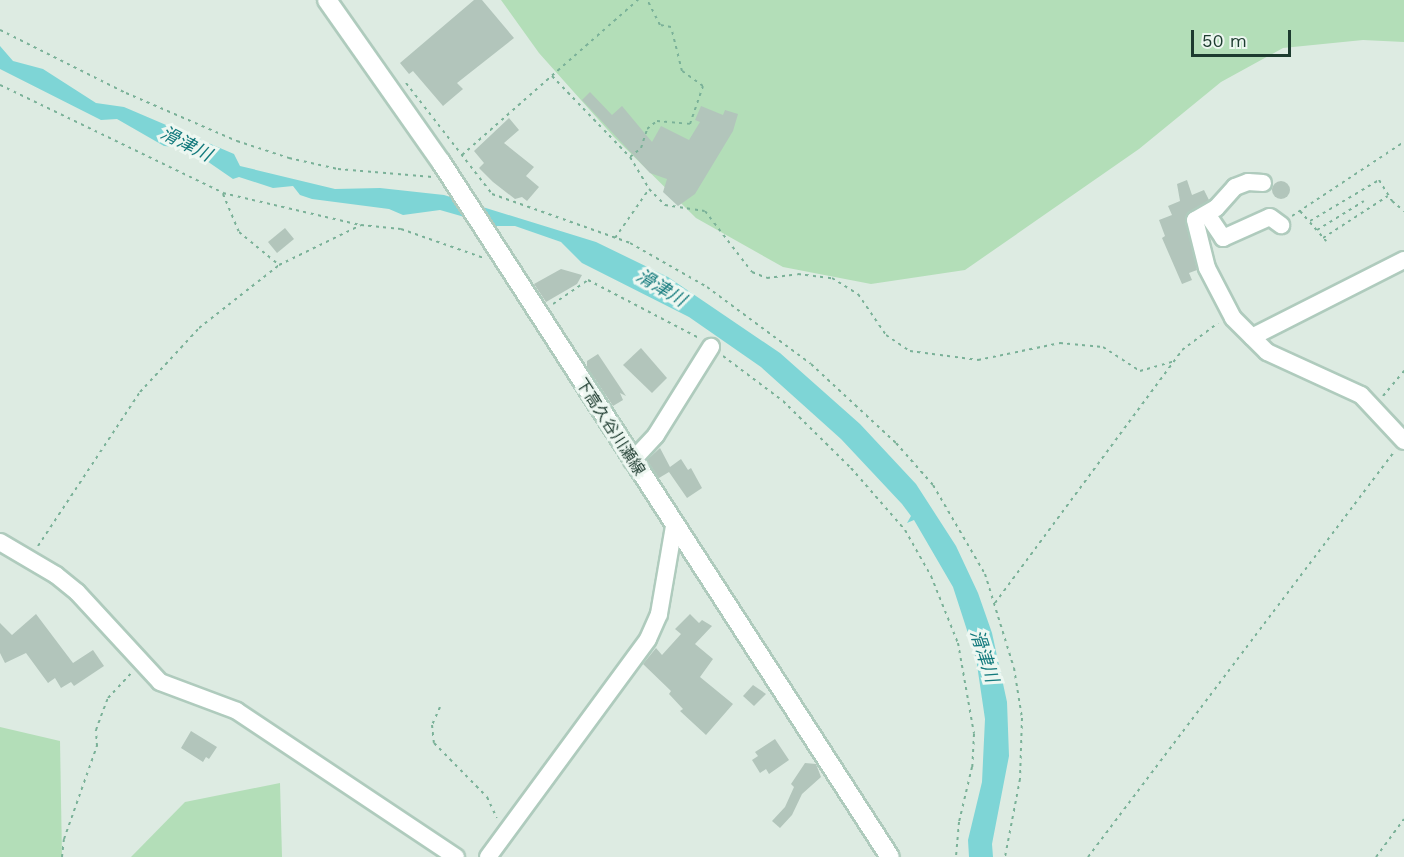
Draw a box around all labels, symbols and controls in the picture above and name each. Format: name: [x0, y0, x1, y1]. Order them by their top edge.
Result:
scale bar: [1194, 18, 1294, 56]
text: 50 m: [1202, 30, 1247, 51]
water label: 滑津川: [157, 122, 215, 166]
water label: 滑津川: [632, 265, 690, 311]
street label: 下高久谷川瀬線: [571, 375, 649, 479]
water label: 滑津川: [965, 627, 1003, 685]

